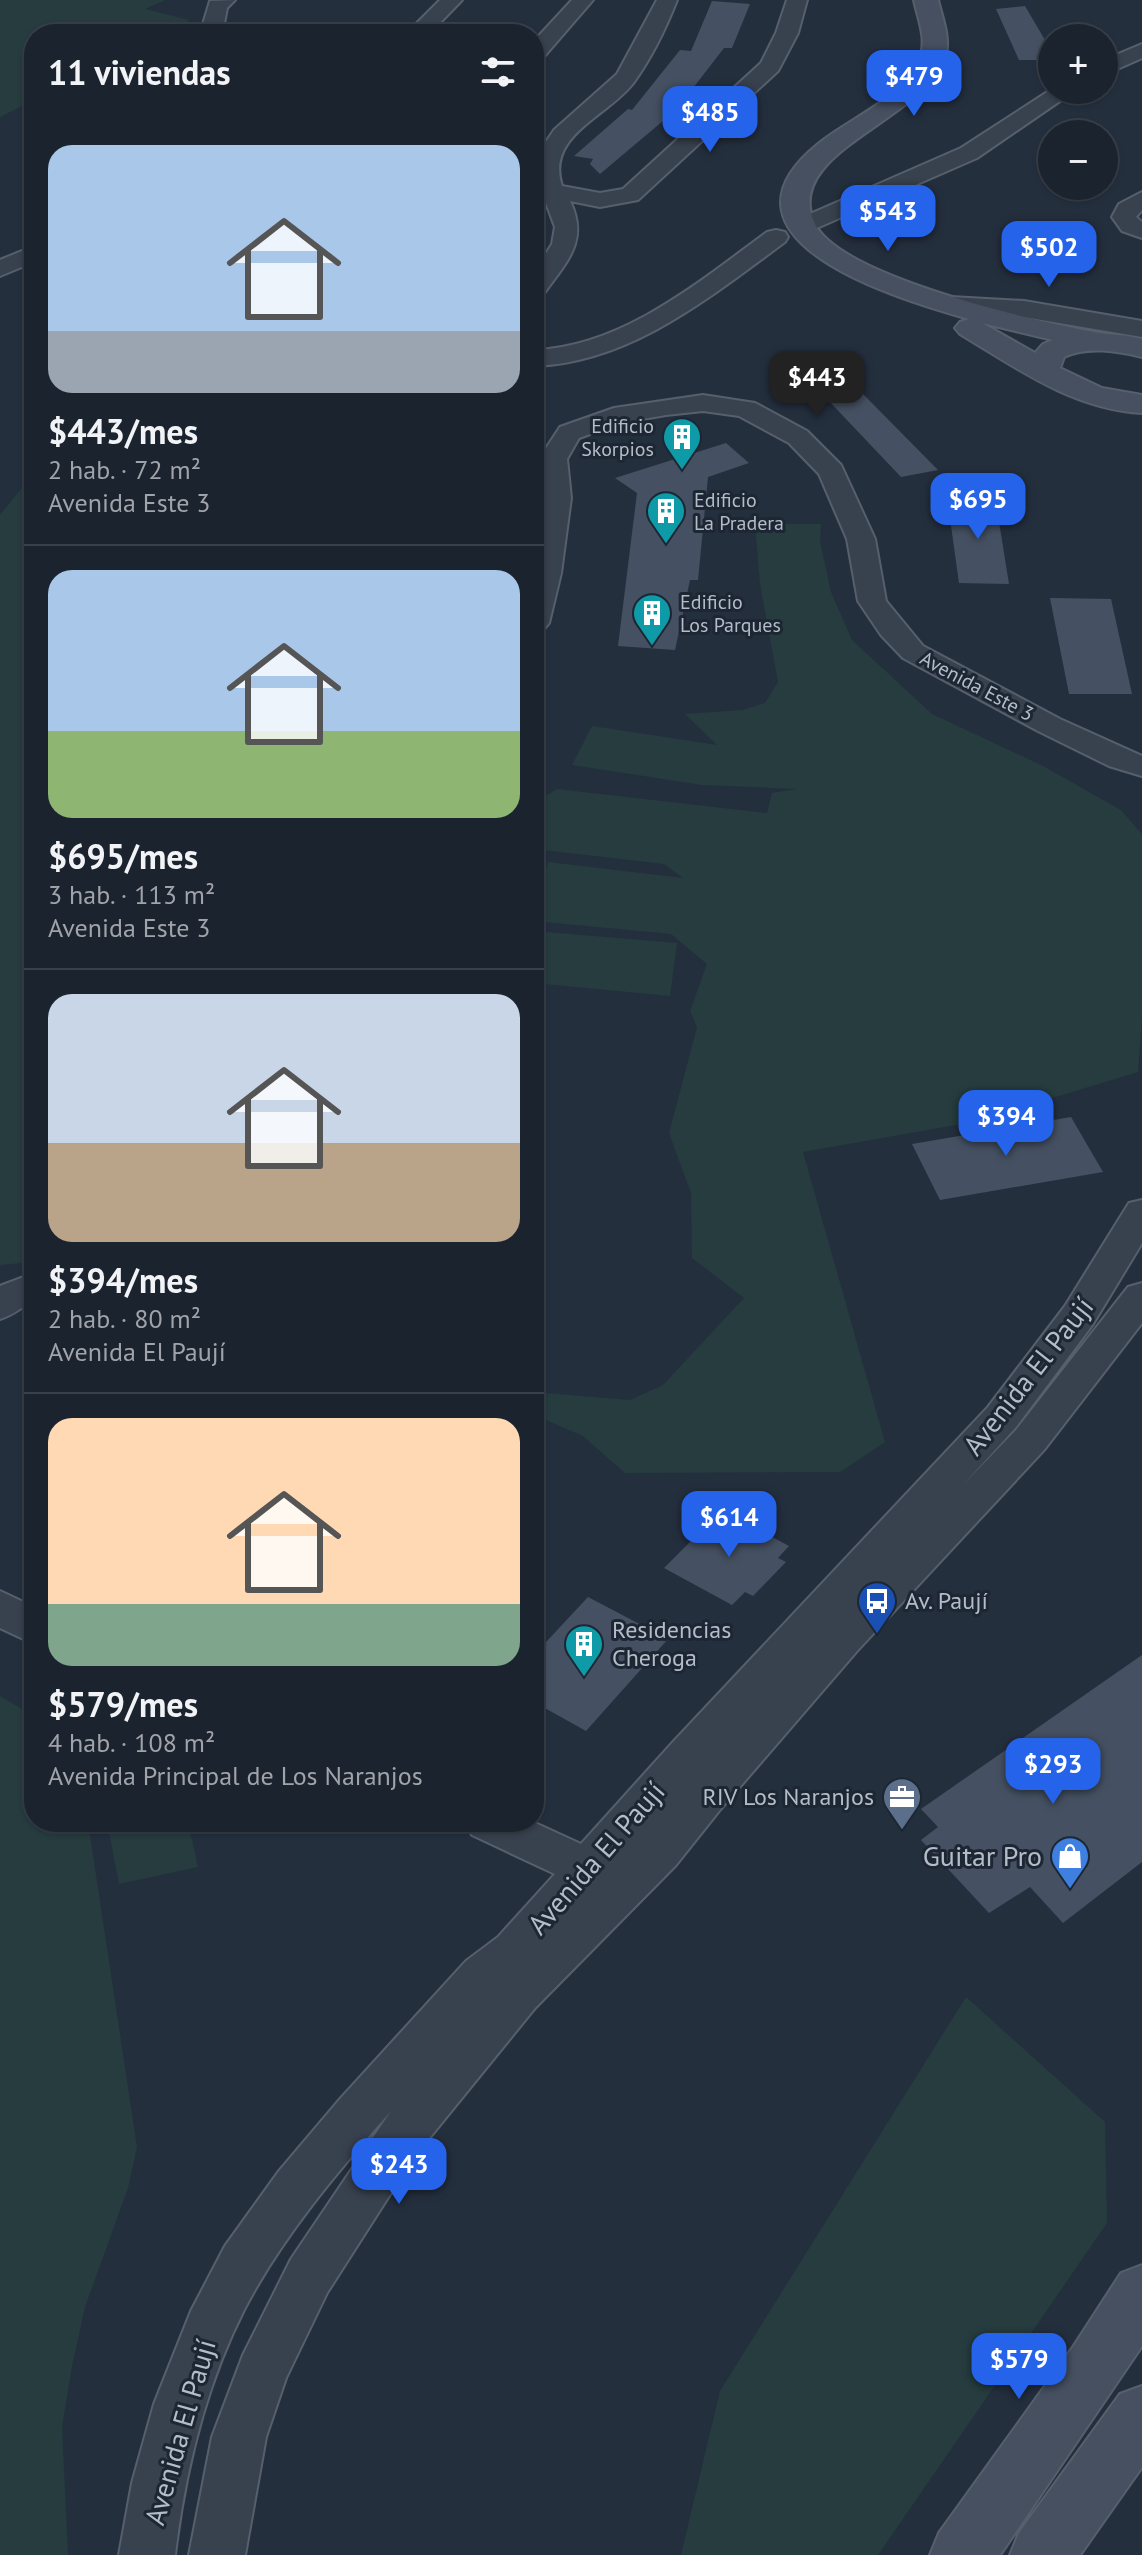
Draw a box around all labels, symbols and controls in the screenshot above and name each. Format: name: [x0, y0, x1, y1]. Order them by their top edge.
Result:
map controls: [1038, 24, 1118, 200]
button: +: [1038, 24, 1118, 104]
text: 11 viviendas: [48, 50, 231, 94]
icon: filters: [476, 50, 520, 94]
pin: $479: [867, 50, 961, 118]
text: $479: [885, 59, 943, 92]
pin: $485: [663, 86, 757, 154]
text: $485: [681, 95, 739, 128]
button: −: [1038, 120, 1118, 200]
pin: $543: [841, 185, 935, 253]
text: $543: [859, 194, 917, 227]
icon: home: [212, 197, 356, 341]
pin: $502: [1002, 221, 1096, 289]
text: $502: [1020, 230, 1078, 263]
pin: $443: [770, 351, 864, 419]
text: $443: [788, 360, 846, 393]
text: $443/mes: [48, 409, 198, 453]
place label: Edificio Skorpios: [581, 413, 654, 462]
building icon: Edificio Skorpios: [661, 416, 703, 471]
text: 2 hab. · 72 m²: [48, 453, 201, 486]
pin: $695: [931, 473, 1025, 541]
text: $695: [949, 482, 1007, 515]
text: Avenida Este 3: [48, 486, 211, 519]
place label: Edificio La Pradera: [694, 487, 784, 536]
building icon: Edificio La Pradera: [645, 490, 687, 545]
place label: Edificio Los Parques: [680, 589, 781, 638]
building icon: Edificio Los Parques: [631, 592, 673, 647]
icon: home: [212, 622, 356, 766]
street label: Avenida Este 3: [916, 645, 1038, 727]
text: $695/mes: [48, 834, 198, 878]
text: 3 hab. · 113 m²: [48, 878, 215, 911]
text: Avenida Este 3: [48, 911, 211, 944]
icon: home: [212, 1046, 356, 1190]
pin: $394: [959, 1090, 1053, 1158]
text: $394: [977, 1099, 1035, 1132]
text: $394/mes: [48, 1258, 198, 1302]
street label: Avenida El Paují: [954, 1289, 1101, 1462]
text: 2 hab. · 80 m²: [48, 1302, 201, 1335]
text: Avenida El Paují: [48, 1335, 226, 1368]
icon: home: [212, 1470, 356, 1614]
pin: $614: [682, 1491, 776, 1559]
text: $614: [700, 1500, 758, 1533]
bus stop icon: Av. Paují: [856, 1580, 898, 1635]
place label: Av. Paují: [905, 1585, 988, 1616]
place label: Residencias Cheroga: [612, 1614, 731, 1673]
building icon: Residencias Cheroga: [563, 1623, 605, 1678]
text: $579/mes: [48, 1682, 198, 1726]
text: 4 hab. · 108 m²: [48, 1726, 215, 1759]
pin: $293: [1006, 1738, 1100, 1806]
text: $293: [1024, 1747, 1082, 1780]
text: Avenida Principal de Los Naranjos: [48, 1759, 423, 1792]
street label: Avenida El Paují: [519, 1773, 672, 1942]
office icon: RIV Los Naranjos: [881, 1776, 923, 1831]
place label: RIV Los Naranjos: [702, 1781, 874, 1812]
shop icon: Guitar Pro: [1049, 1835, 1091, 1890]
place label: Guitar Pro: [923, 1837, 1042, 1874]
pin: $243: [352, 2138, 446, 2206]
text: $243: [370, 2147, 428, 2180]
pin: $579: [972, 2333, 1066, 2401]
street label: Avenida El Paují: [135, 2335, 224, 2529]
text: $579: [990, 2342, 1048, 2375]

